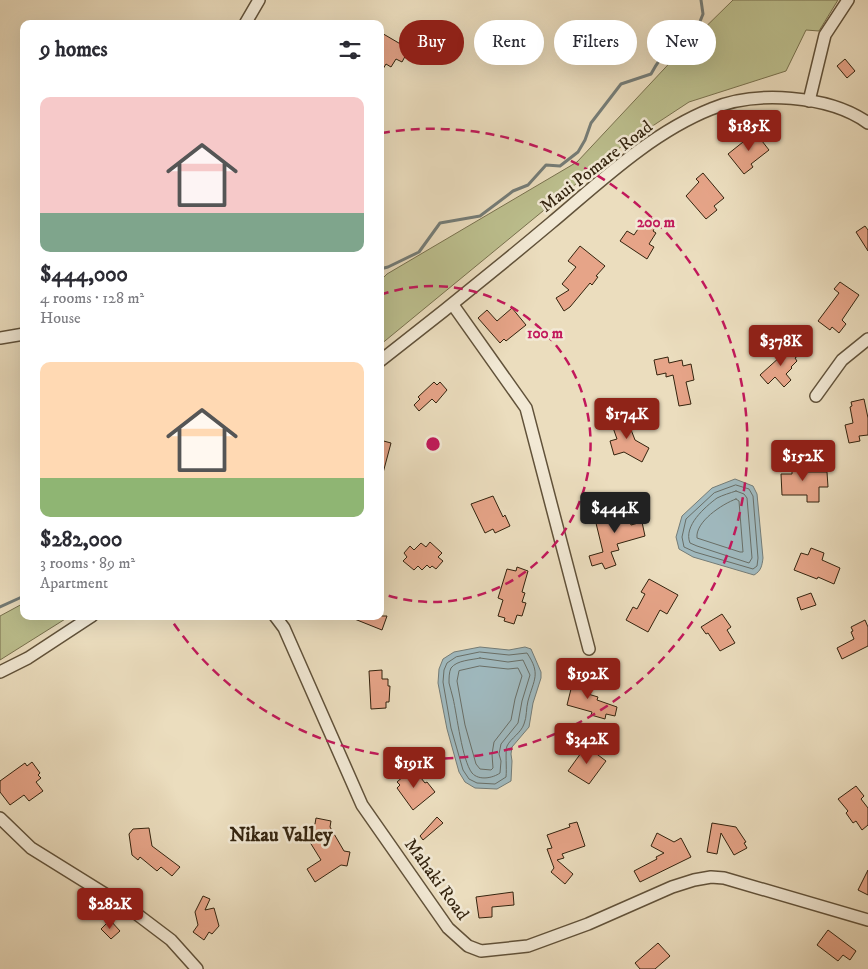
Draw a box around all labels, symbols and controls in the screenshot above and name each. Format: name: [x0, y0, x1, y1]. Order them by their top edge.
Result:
chip: Buy: [399, 20, 464, 65]
chip: Rent: [474, 20, 544, 65]
chip: Filters: [554, 20, 637, 65]
chip: New: [647, 20, 716, 65]
icon: filters: [336, 36, 364, 64]
text: 9 homes: [40, 37, 108, 63]
pin: $185K: [714, 110, 784, 152]
street label: Maui Pomare Road: [536, 116, 657, 218]
text: $185K: [728, 116, 770, 136]
icon: home: [157, 130, 247, 220]
text: 200 m: [637, 213, 676, 232]
text: $444,000: [40, 262, 128, 288]
text: 4 rooms · 128 m²: [40, 288, 144, 308]
text: House: [40, 308, 81, 328]
text: 100 m: [527, 324, 564, 343]
pin: $378K: [746, 324, 816, 367]
text: $378K: [760, 331, 802, 351]
icon: home: [157, 395, 247, 485]
pin: $174K: [592, 398, 662, 440]
text: $174K: [605, 404, 649, 424]
centre of rings: [424, 435, 442, 453]
pin: $152K: [768, 440, 838, 482]
text: $152K: [782, 446, 824, 466]
pin: $444K: [580, 492, 650, 534]
text: $444K: [591, 498, 639, 518]
text: $282,000: [40, 527, 122, 553]
text: 3 rooms · 89 m²: [40, 553, 135, 573]
text: Apartment: [40, 573, 108, 593]
pin: $192K: [553, 658, 623, 700]
text: $192K: [567, 664, 609, 684]
pin: $342K: [552, 722, 622, 765]
text: $342K: [565, 729, 609, 749]
pin: $191K: [379, 746, 449, 789]
text: $191K: [394, 753, 434, 773]
district label: Nikau Valley: [229, 823, 333, 848]
street label: Mahaki Road: [399, 834, 473, 925]
pin: $282K: [75, 888, 145, 930]
text: $282K: [88, 894, 132, 914]

